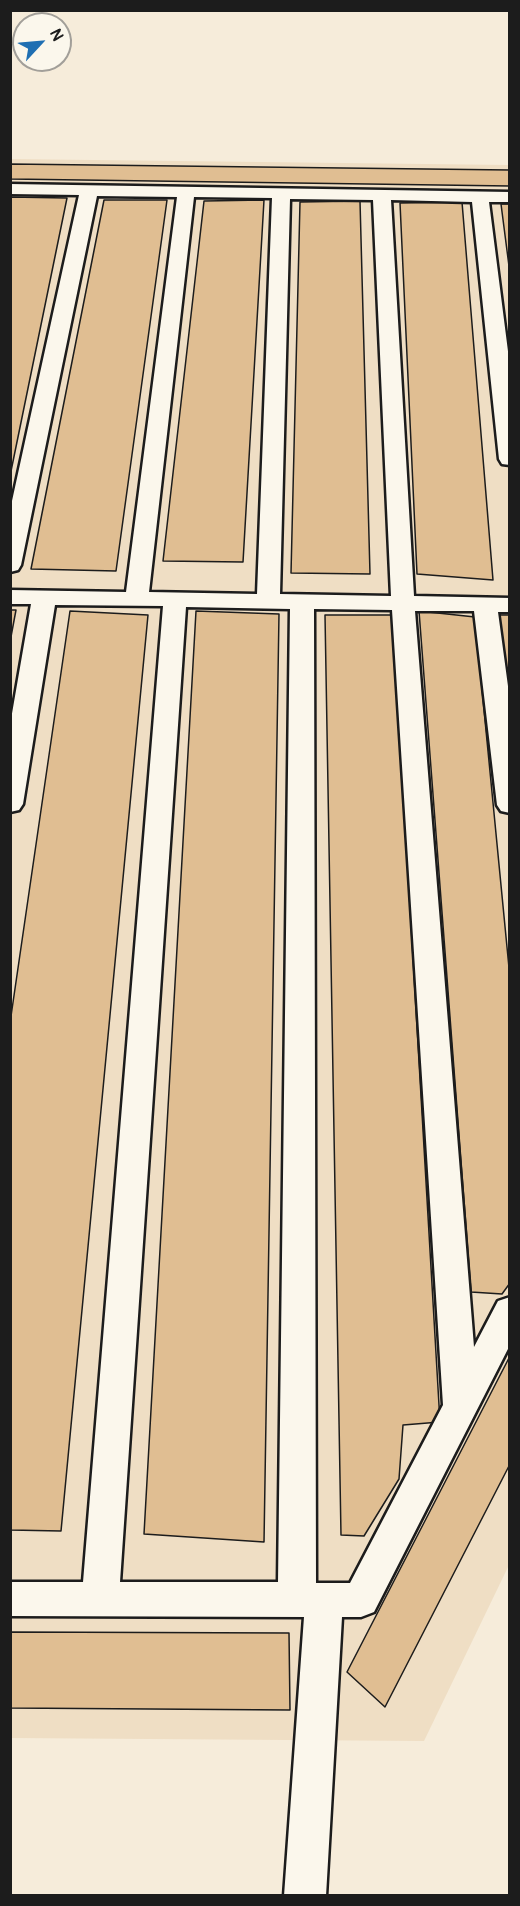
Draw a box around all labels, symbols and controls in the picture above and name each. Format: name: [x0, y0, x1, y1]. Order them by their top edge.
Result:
north arrow: [12, 12, 72, 72]
text: N: [45, 26, 68, 44]

